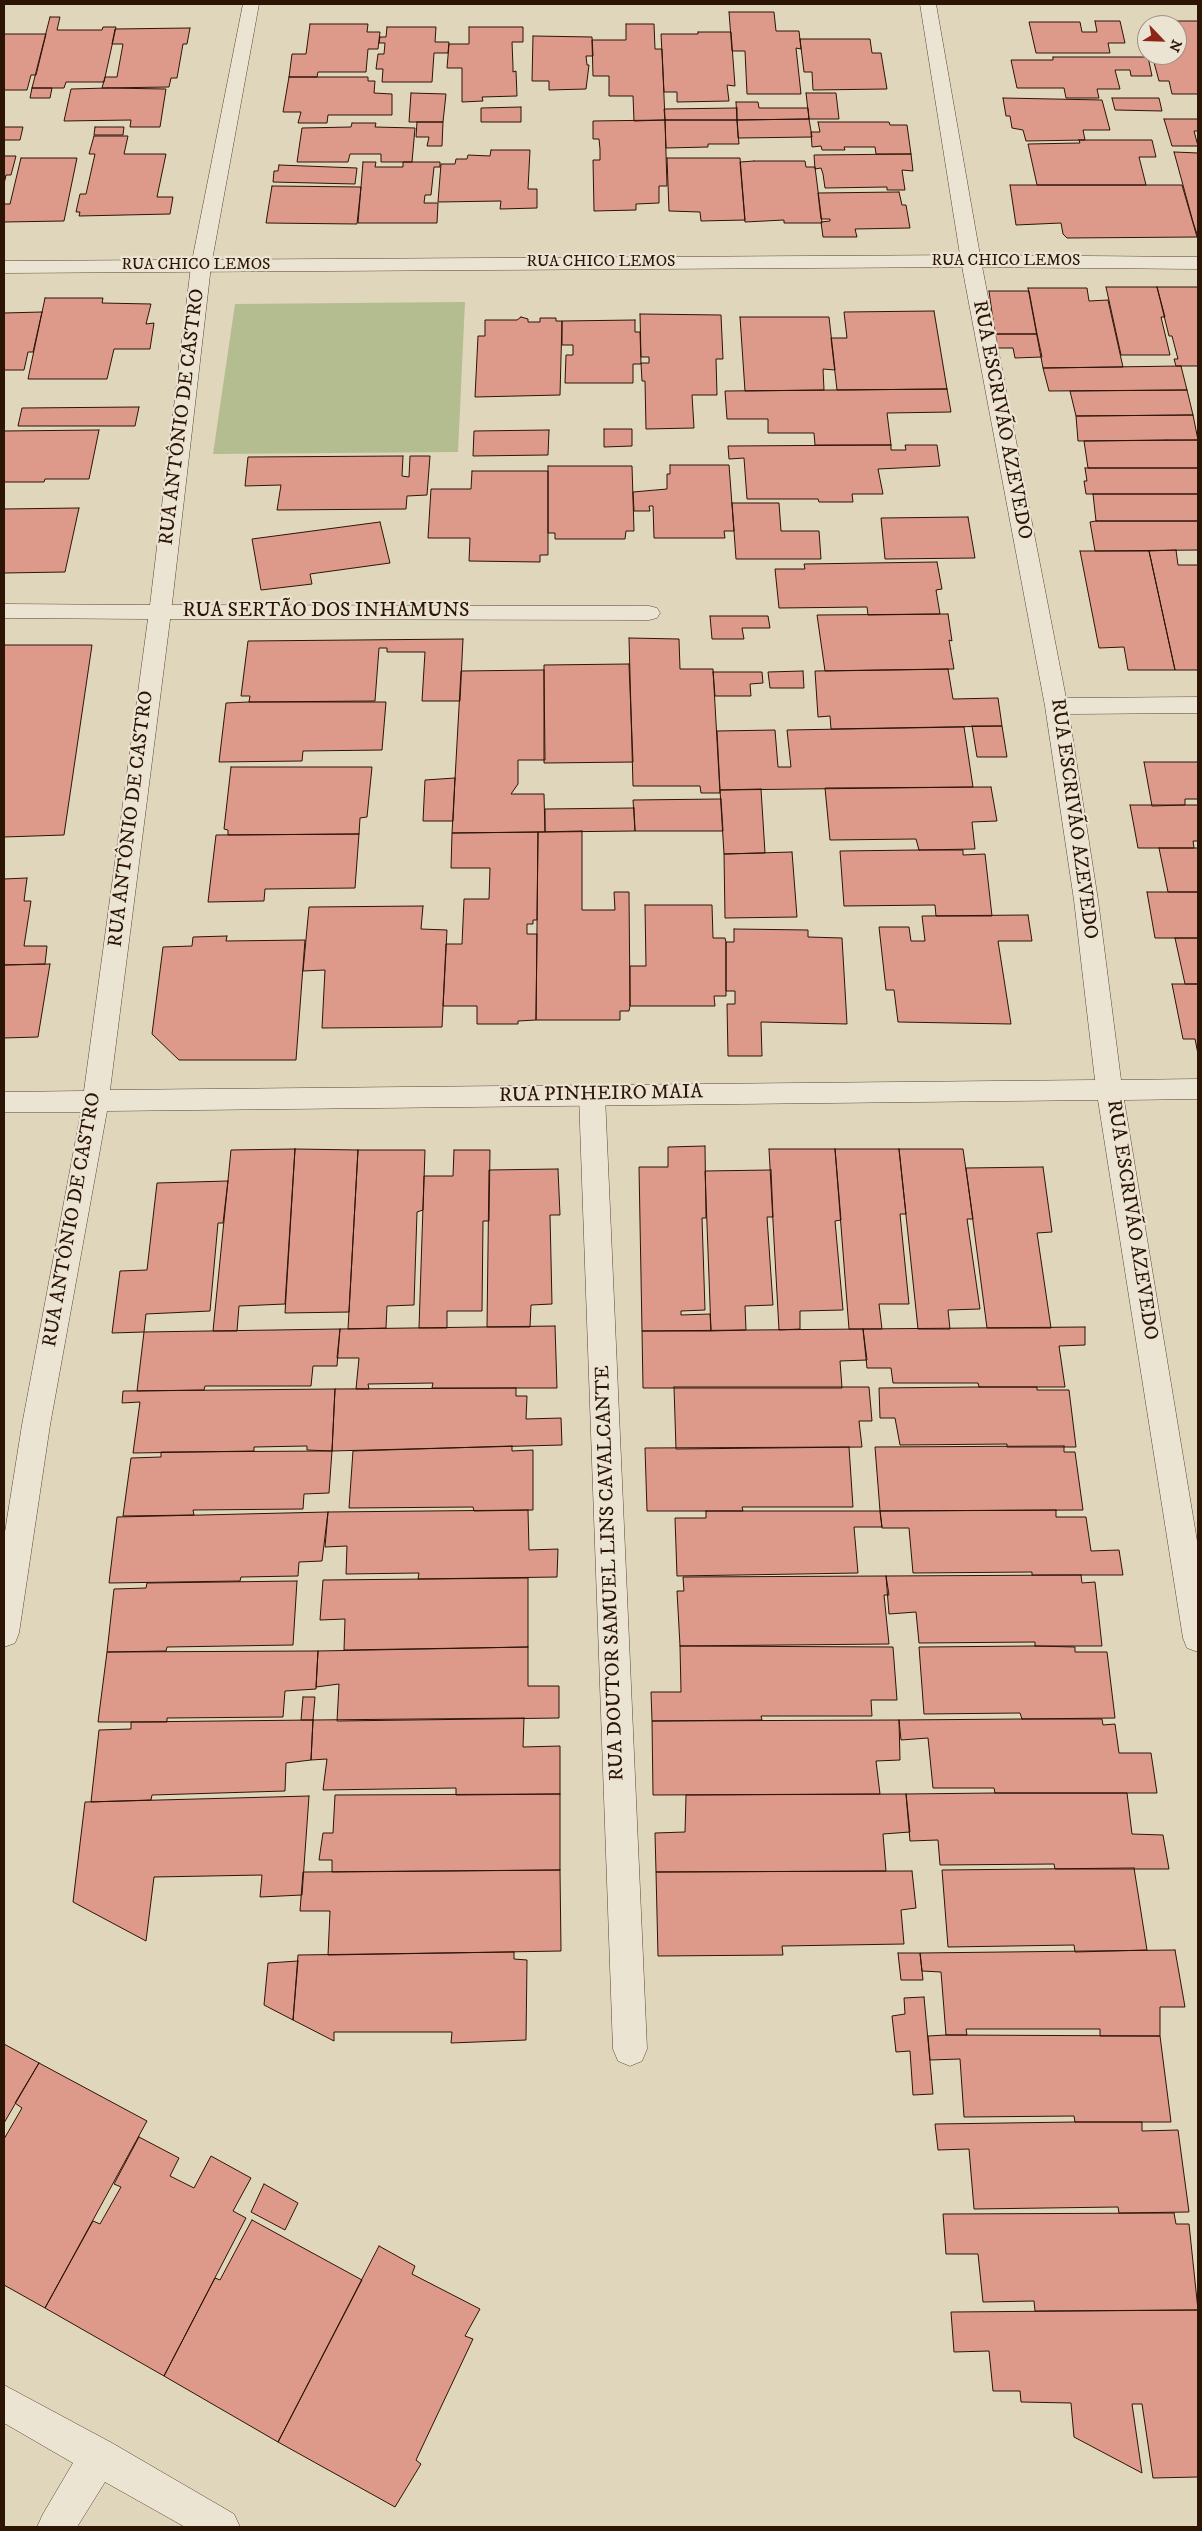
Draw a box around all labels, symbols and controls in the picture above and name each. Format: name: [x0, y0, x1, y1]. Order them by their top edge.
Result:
north arrow: [1137, 15, 1187, 65]
text: N: [1164, 37, 1185, 55]
street label: RUA CHICO LEMOS: [932, 252, 1080, 272]
street label: RUA CHICO LEMOS: [527, 253, 675, 273]
street label: RUA CHICO LEMOS: [122, 256, 270, 276]
street label: RUA ANTÔNIO DE CASTRO: [155, 287, 211, 547]
street label: RUA ESCRIVÃO AZEVEDO: [966, 298, 1036, 542]
street label: RUA SERTÃO DOS INHAMUNS: [182, 600, 470, 624]
street label: RUA ANTÔNIO DE CASTRO: [104, 689, 160, 949]
street label: RUA ESCRIVÃO AZEVEDO: [1044, 697, 1102, 941]
street label: RUA PINHEIRO MAIA: [499, 1081, 703, 1109]
street label: RUA ANTÔNIO DE CASTRO: [39, 1091, 107, 1349]
street label: RUA ESCRIVÃO AZEVEDO: [1100, 1098, 1162, 1342]
street label: RUA DOUTOR SAMUEL LINS CAVALCANTE: [592, 1365, 630, 1781]

